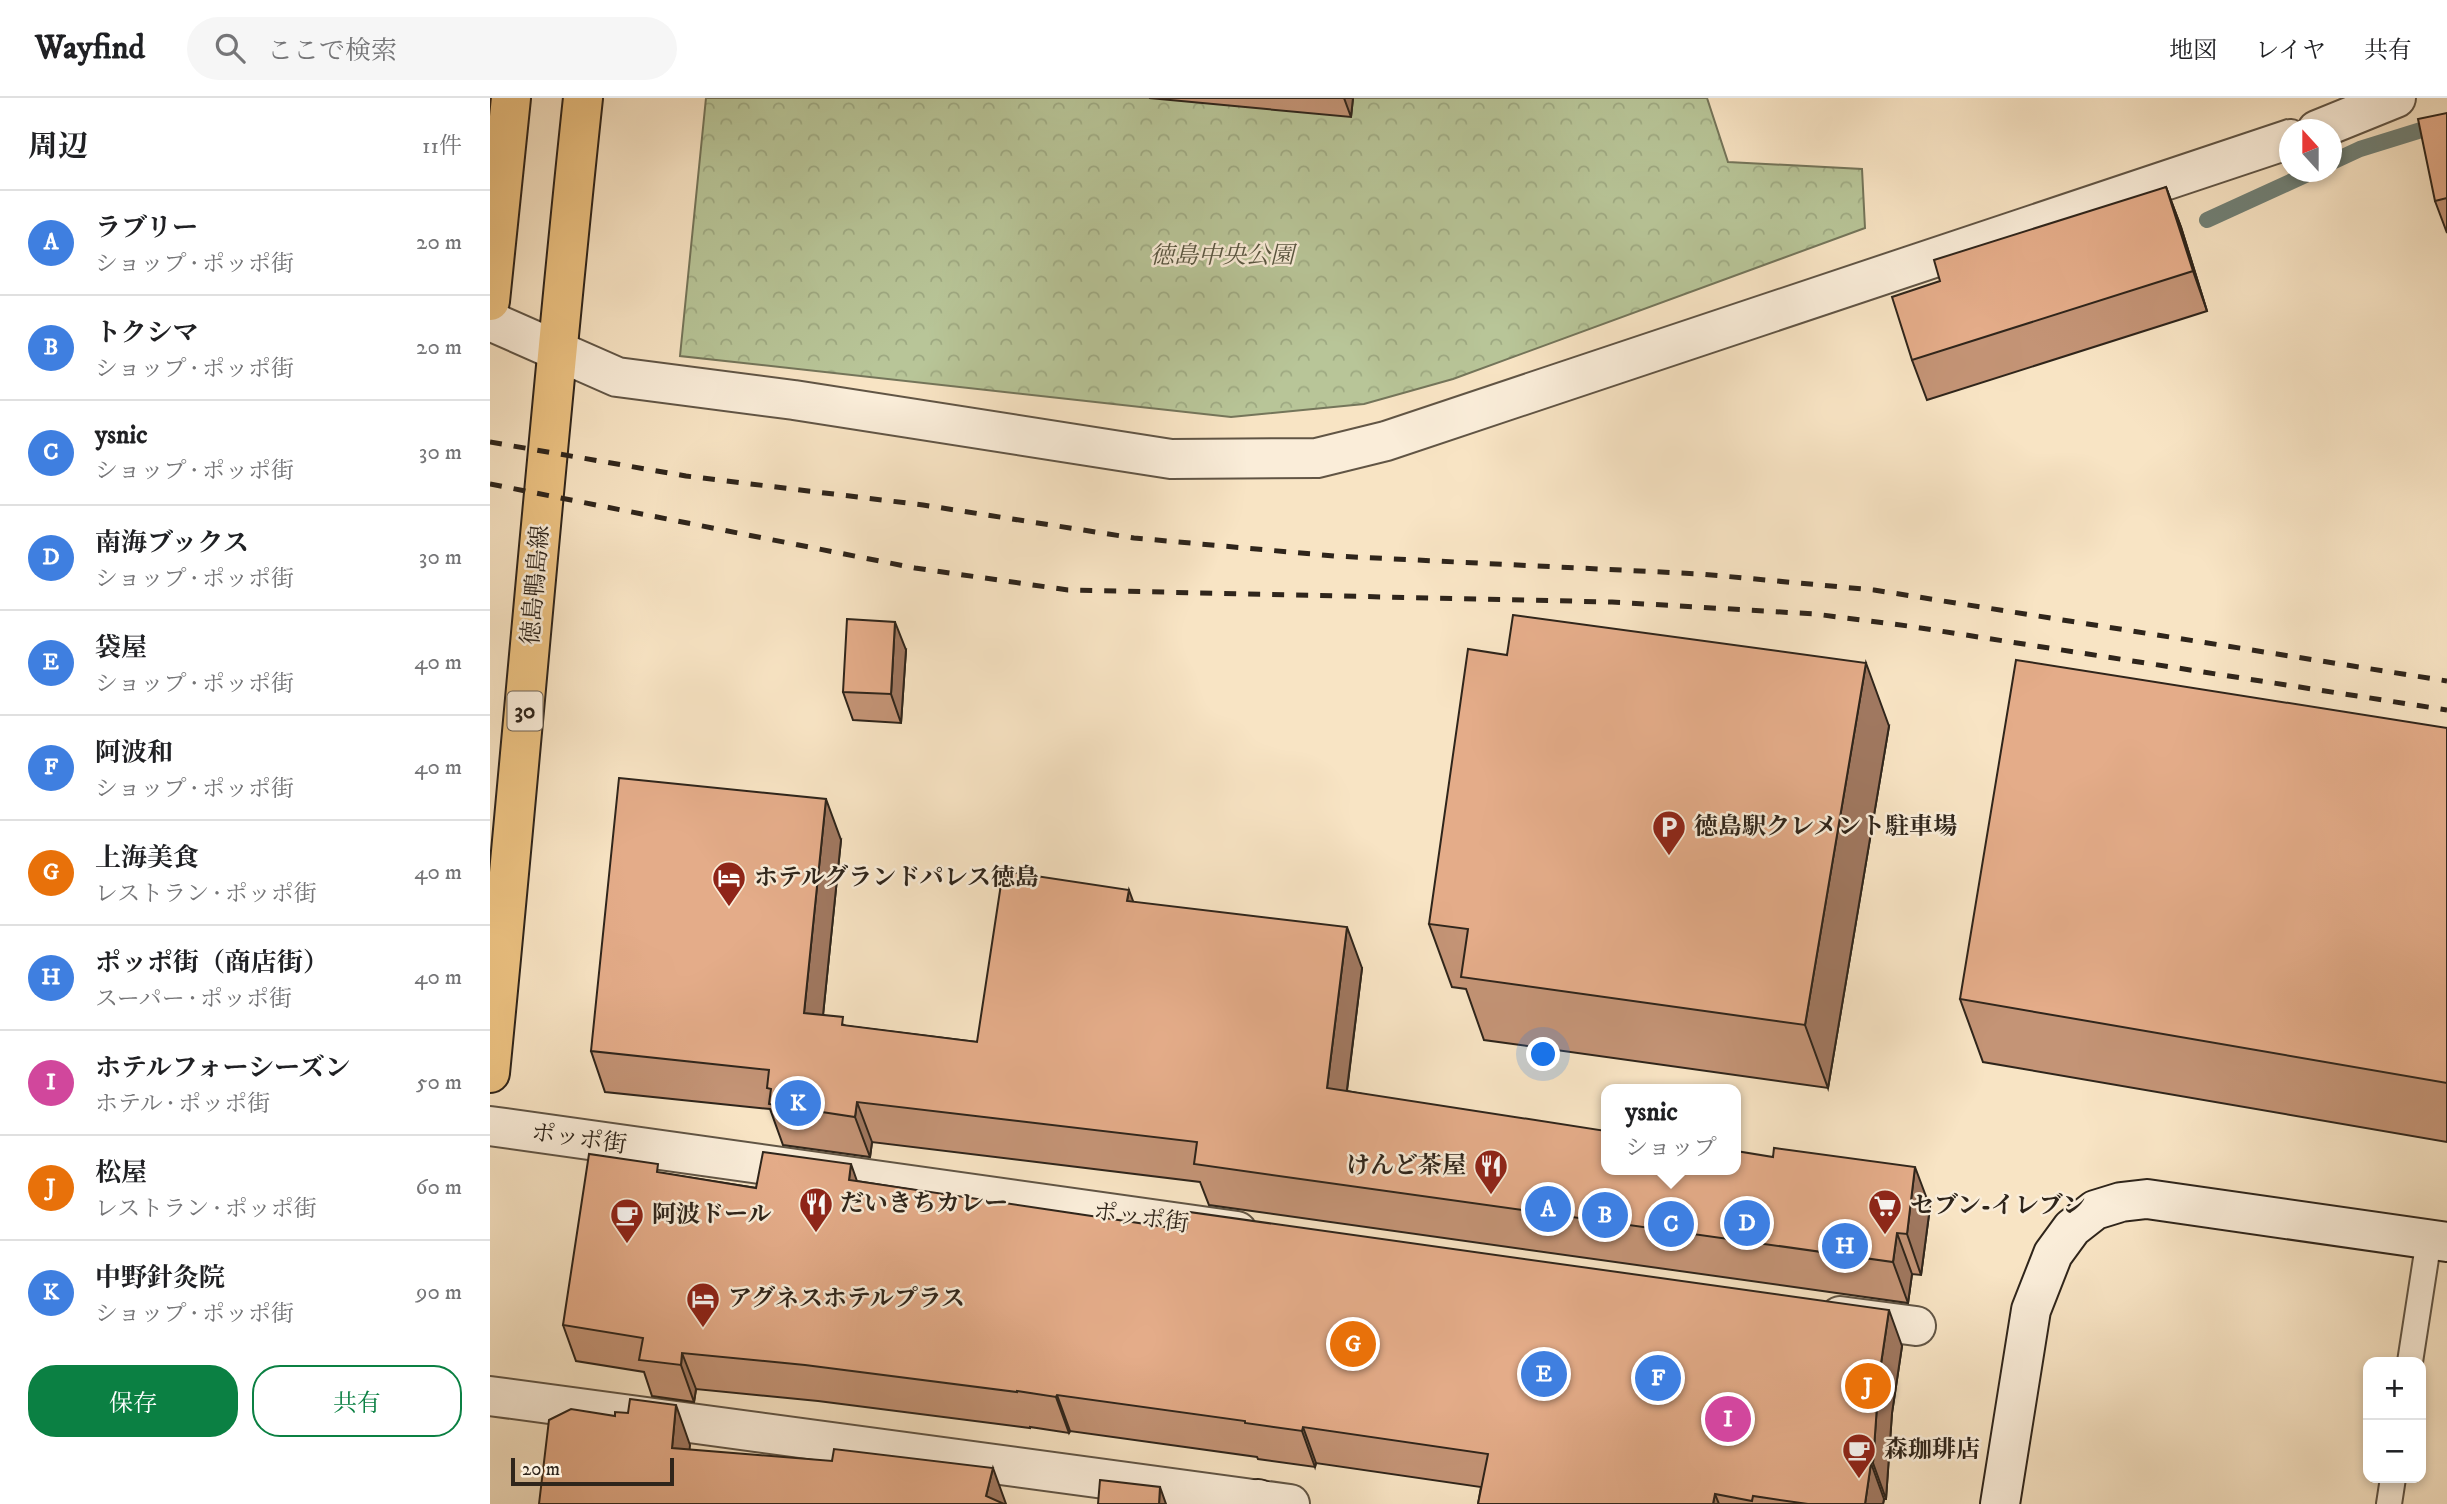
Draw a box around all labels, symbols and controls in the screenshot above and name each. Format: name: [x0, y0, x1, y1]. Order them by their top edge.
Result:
search box: [187, 17, 677, 80]
text: Wayfind: [35, 28, 145, 69]
icon: search: [211, 29, 249, 67]
text: ここで検索: [267, 35, 397, 68]
text: 地図: [2169, 36, 2217, 66]
text: レイヤ: [2255, 36, 2326, 66]
text: 共有: [2364, 36, 2412, 66]
north arrow: [2279, 119, 2342, 182]
text: 周辺: [28, 129, 88, 166]
text: 11件: [422, 132, 462, 161]
text: ラブリー: [95, 212, 198, 245]
text: A: [44, 228, 58, 257]
text: 20 m: [416, 228, 462, 257]
park label: 徳島中央公園: [1150, 241, 1298, 271]
text: ショップ · ポッポ街: [95, 250, 294, 279]
text: トクシマ: [95, 317, 198, 350]
text: B: [44, 333, 58, 362]
text: 20 m: [416, 333, 462, 362]
text: ショップ · ポッポ街: [95, 355, 294, 384]
text: ysnic: [95, 419, 148, 452]
text: C: [43, 438, 59, 467]
text: 30 m: [419, 438, 462, 467]
text: ショップ · ポッポ街: [95, 457, 294, 486]
street label: 徳島鴨島線: [516, 524, 556, 646]
text: 南海ブックス: [95, 527, 249, 560]
text: D: [42, 543, 60, 572]
text: 30 m: [419, 543, 462, 572]
text: ショップ · ポッポ街: [95, 565, 294, 594]
text: 袋屋: [95, 632, 147, 665]
text: E: [43, 648, 59, 677]
text: 40 m: [414, 648, 462, 677]
text: ショップ · ポッポ街: [95, 670, 294, 699]
road number: 30: [508, 692, 542, 730]
text: 阿波和: [95, 737, 173, 770]
text: F: [44, 753, 58, 782]
text: 40 m: [414, 753, 462, 782]
text: ショップ · ポッポ街: [95, 775, 294, 804]
parking icon: 徳島駅クレメント駐車場: [1650, 808, 1688, 857]
place label: 徳島駅クレメント駐車場: [1694, 812, 1957, 842]
text: 上海美食: [95, 842, 199, 875]
text: G: [43, 858, 59, 887]
text: 40 m: [414, 858, 462, 887]
hotel icon: ホテルグランドパレス徳島: [710, 859, 748, 908]
place label: ホテルグランドパレス徳島: [754, 863, 1039, 893]
text: レストラン · ポッポ街: [95, 880, 317, 909]
text: ポッポ街（商店街）: [95, 947, 329, 980]
text: H: [41, 963, 61, 992]
text: 40 m: [414, 963, 462, 992]
text: スーパー · ポッポ街: [95, 985, 292, 1014]
your location: [1526, 1037, 1560, 1071]
text: ホテルフォーシーズン: [95, 1052, 351, 1085]
text: I: [46, 1068, 56, 1097]
text: 50 m: [416, 1068, 462, 1097]
pin: K: [775, 1077, 821, 1129]
popup: [1601, 1084, 1741, 1175]
text: ホテル · ポッポ街: [95, 1090, 270, 1119]
text: ysnic: [1625, 1096, 1678, 1129]
street label: ポッポ街: [529, 1117, 629, 1161]
text: ショップ: [1625, 1134, 1717, 1163]
restaurant icon: けんど茶屋: [1472, 1147, 1510, 1196]
place label: けんど茶屋: [1346, 1151, 1466, 1181]
text: 松屋: [95, 1157, 147, 1190]
text: J: [46, 1173, 56, 1202]
text: 60 m: [415, 1173, 462, 1202]
pin: A: [1525, 1183, 1571, 1235]
restaurant icon: だいきちカレー: [797, 1185, 835, 1234]
supermarket icon: セブン-イレブン: [1866, 1187, 1904, 1236]
place label: だいきちカレー: [840, 1189, 1008, 1219]
pin: B: [1582, 1189, 1628, 1241]
place label: セブン-イレブン: [1910, 1191, 2086, 1221]
text: レストラン · ポッポ街: [95, 1195, 317, 1224]
cafe icon: 阿波ドール: [608, 1196, 646, 1245]
street label: ポッポ街: [1091, 1196, 1191, 1240]
pin: D: [1724, 1197, 1770, 1249]
pin: C: [1648, 1198, 1694, 1250]
place label: 阿波ドール: [652, 1200, 772, 1230]
pin: H: [1822, 1220, 1868, 1272]
text: 中野針灸院: [95, 1262, 225, 1295]
text: K: [43, 1278, 59, 1307]
text: 90 m: [416, 1278, 462, 1307]
hotel icon: アグネスホテルプラス: [684, 1280, 722, 1329]
place label: アグネスホテルプラス: [728, 1284, 965, 1314]
text: ショップ · ポッポ街: [95, 1300, 294, 1329]
pin: G: [1330, 1318, 1376, 1370]
pin: E: [1521, 1348, 1567, 1400]
pin: F: [1635, 1352, 1681, 1404]
map controls: [2363, 1357, 2426, 1483]
button: +: [2363, 1357, 2426, 1420]
pin: J: [1845, 1360, 1891, 1412]
button: 保存: [28, 1365, 238, 1437]
button: 共有: [252, 1365, 462, 1437]
pin: I: [1705, 1393, 1751, 1445]
button: −: [2363, 1420, 2426, 1483]
cafe icon: 森珈琲店: [1840, 1431, 1878, 1480]
place label: 森珈琲店: [1884, 1435, 1980, 1465]
scale bar: [511, 1455, 674, 1487]
text: 20 m: [522, 1458, 560, 1481]

